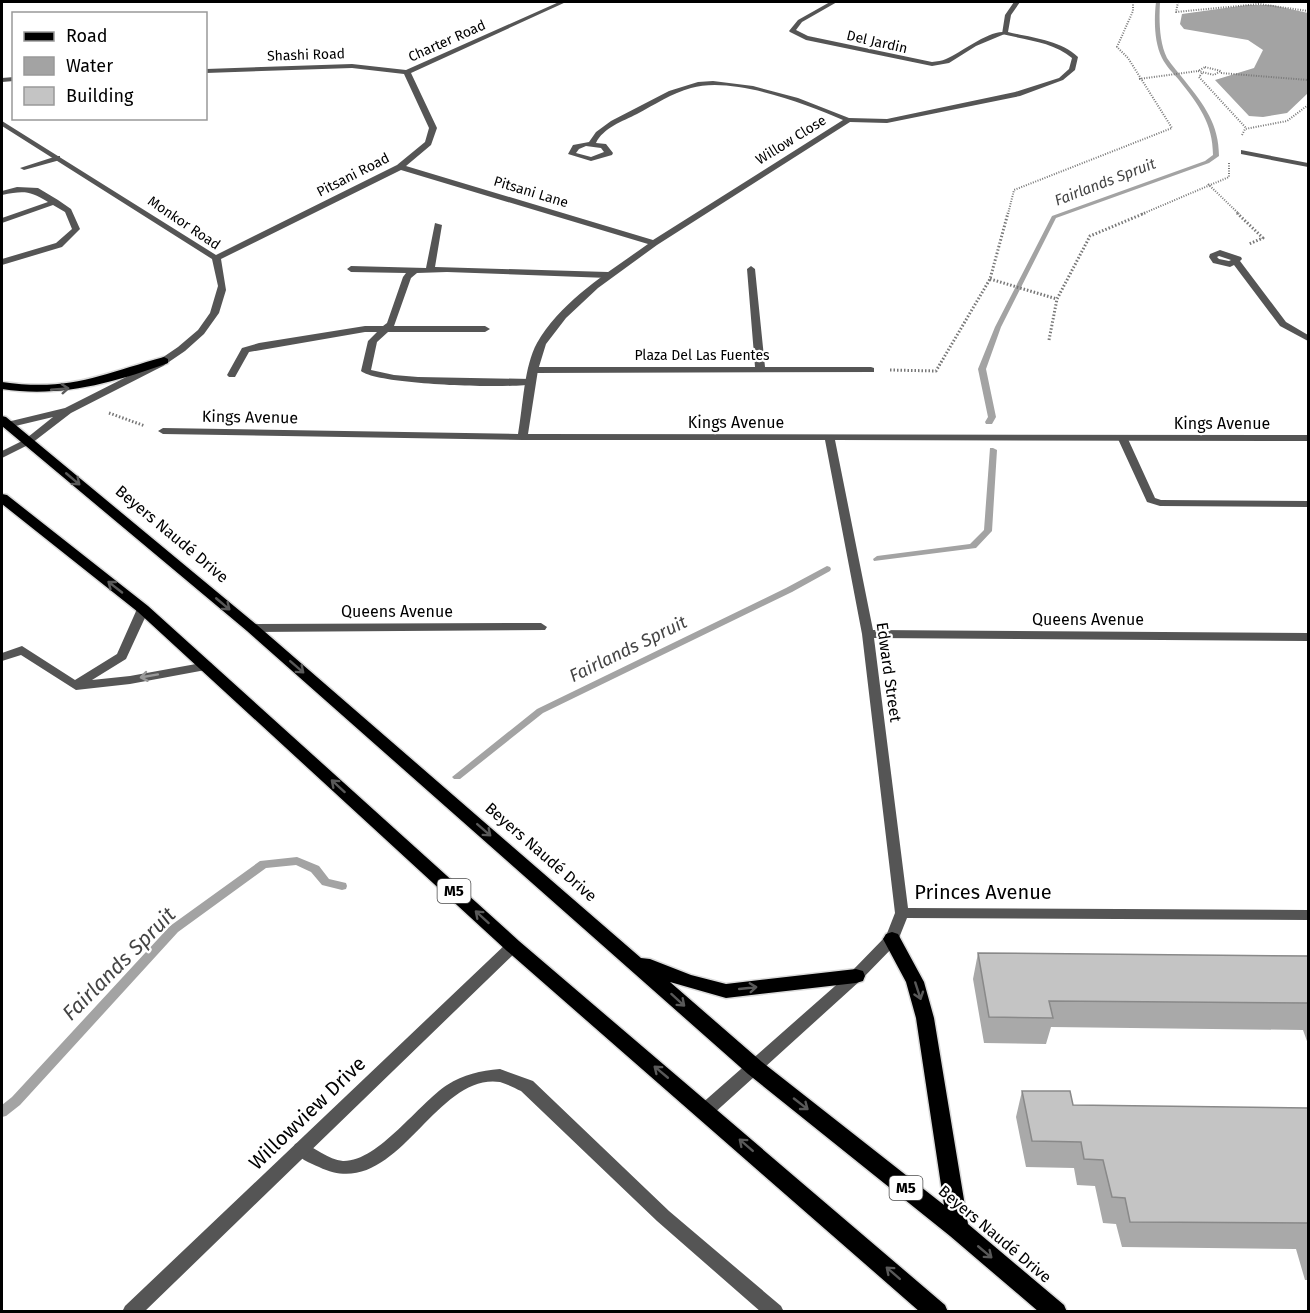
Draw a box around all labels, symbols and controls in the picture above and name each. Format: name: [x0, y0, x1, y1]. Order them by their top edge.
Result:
legend: [12, 12, 207, 120]
street label: Charter Road: [406, 16, 488, 66]
text: Road: [66, 25, 108, 47]
street label: Del Jardin: [845, 27, 909, 57]
street label: Shashi Road: [267, 45, 345, 65]
text: Water: [66, 55, 113, 77]
text: Building: [66, 85, 134, 107]
street label: Willow Close: [753, 112, 829, 168]
street label: Pitsani Road: [314, 149, 392, 201]
water label: Fairlands Spruit: [1052, 154, 1159, 210]
street label: Pitsani Lane: [492, 173, 570, 211]
street label: Monkor Road: [144, 192, 224, 254]
street label: Plaza Del Las Fuentes: [634, 347, 770, 364]
one-way arrow: [49, 383, 69, 394]
street label: Kings Avenue: [202, 407, 298, 427]
street label: Kings Avenue: [688, 413, 784, 432]
street label: Kings Avenue: [1174, 414, 1270, 433]
one-way arrow: [65, 472, 80, 486]
street label: Beyers Naudé Drive: [112, 481, 232, 587]
one-way arrow: [107, 580, 123, 593]
one-way arrow: [215, 597, 231, 610]
street label: Queens Avenue: [341, 602, 453, 621]
street label: Queens Avenue: [1032, 610, 1144, 629]
water label: Fairlands Spruit: [566, 611, 691, 687]
street label: Edward Street: [873, 621, 905, 723]
one-way arrow: [289, 660, 304, 674]
one-way arrow: [140, 671, 160, 682]
one-way arrow: [331, 779, 346, 793]
street label: Beyers Naudé Drive: [481, 798, 601, 906]
one-way arrow: [476, 823, 491, 837]
road number: M5: [438, 879, 470, 903]
street label: Princes Avenue: [914, 880, 1052, 904]
water label: Fairlands Spruit: [57, 902, 181, 1026]
one-way arrow: [475, 910, 490, 924]
one-way arrow: [913, 981, 924, 1000]
one-way arrow: [738, 982, 758, 993]
one-way arrow: [671, 993, 686, 1007]
street label: Willowview Drive: [244, 1051, 370, 1175]
one-way arrow: [654, 1065, 669, 1079]
one-way arrow: [792, 1098, 808, 1111]
one-way arrow: [739, 1138, 754, 1152]
road number: M5: [890, 1176, 922, 1200]
street label: Beyers Naudé Drive: [935, 1181, 1055, 1287]
one-way arrow: [977, 1246, 993, 1259]
one-way arrow: [886, 1266, 901, 1280]

